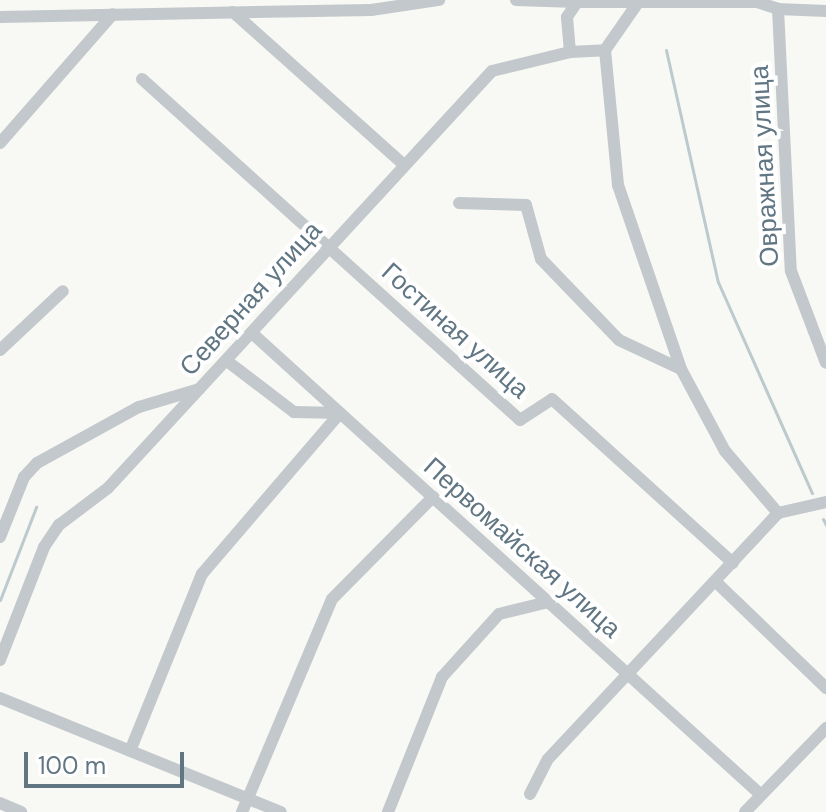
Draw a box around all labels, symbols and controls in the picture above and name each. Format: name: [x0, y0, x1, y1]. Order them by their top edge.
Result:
street label: Овражная улица: [744, 65, 786, 267]
street label: Северная улица: [174, 215, 328, 383]
street label: Гостиная улица: [375, 257, 535, 405]
street label: Первомайская улица: [417, 451, 627, 645]
scale bar: [28, 736, 188, 786]
text: 100 m: [38, 750, 106, 781]

